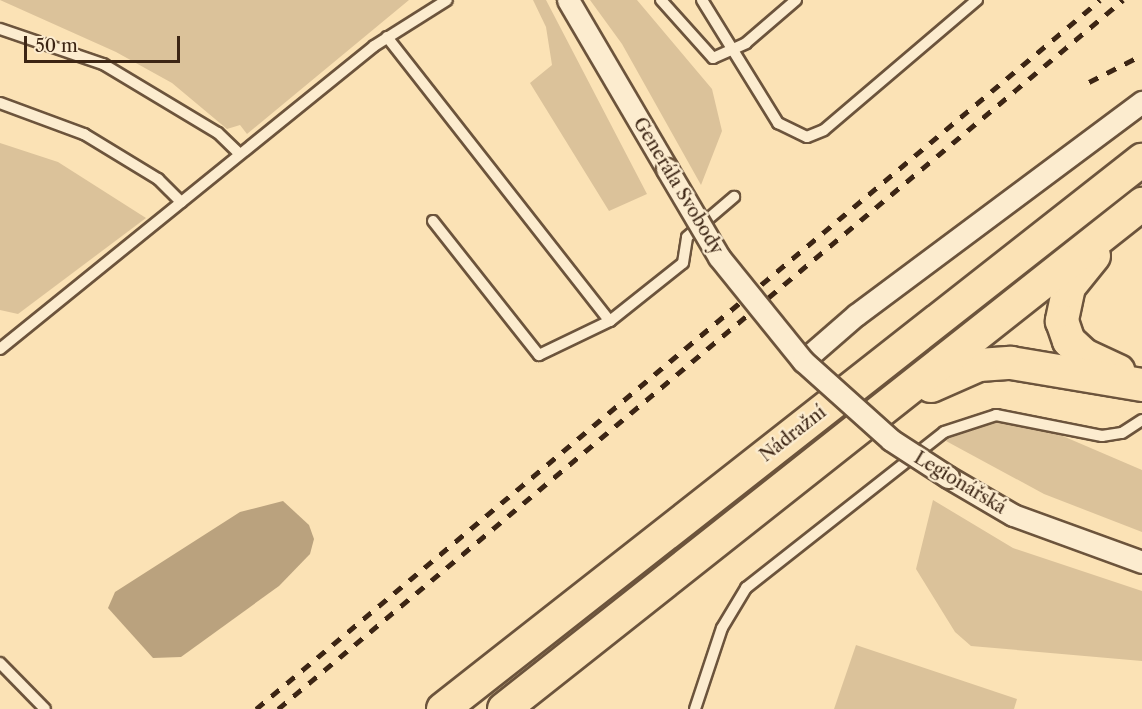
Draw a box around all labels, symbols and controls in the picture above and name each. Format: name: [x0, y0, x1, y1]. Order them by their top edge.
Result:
scale bar: [27, 24, 183, 62]
text: 50 m: [35, 35, 78, 57]
street label: Generála Svobody: [629, 113, 727, 259]
street label: Nádražní: [756, 402, 830, 466]
street label: Legionářská: [910, 447, 1010, 519]

